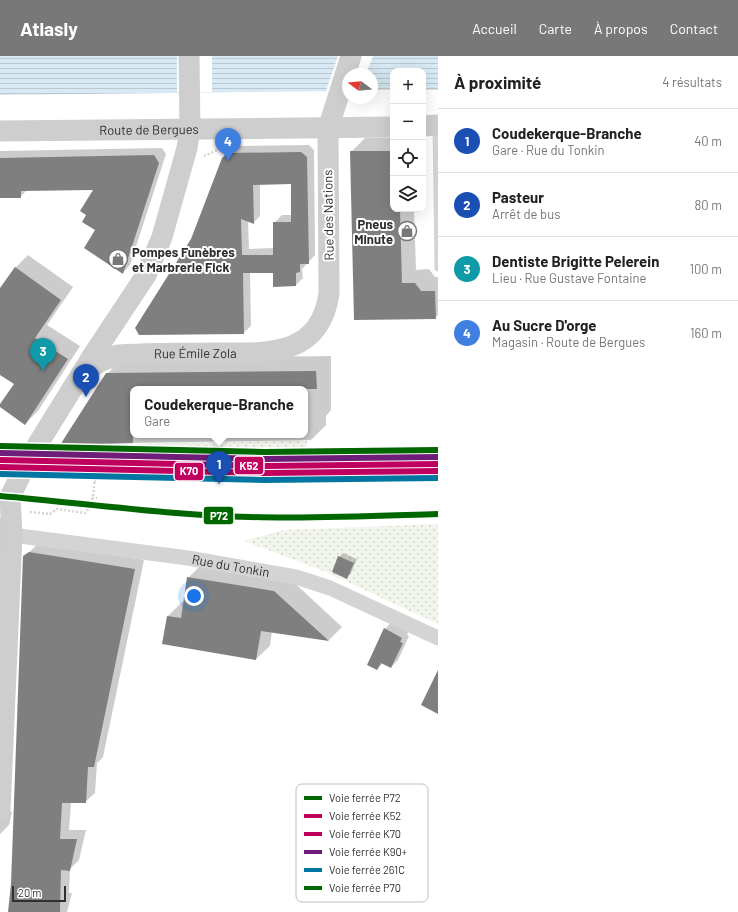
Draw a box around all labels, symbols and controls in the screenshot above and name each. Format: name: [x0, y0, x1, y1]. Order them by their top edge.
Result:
text: Atlasly: [20, 17, 78, 40]
text: Accueil: [472, 20, 517, 37]
text: Carte: [539, 20, 572, 37]
text: À propos: [594, 20, 648, 37]
text: Contact: [670, 20, 718, 37]
north arrow: [342, 68, 378, 104]
map controls: [390, 68, 426, 212]
button: +: [390, 68, 426, 104]
text: À proximité: [454, 72, 541, 92]
text: 4 résultats: [662, 74, 722, 90]
button: −: [390, 104, 426, 140]
street label: Route de Bergues: [99, 121, 199, 138]
text: Coudekerque-Branche: [492, 124, 642, 142]
pin: 4: [215, 128, 241, 161]
text: 1: [465, 133, 469, 149]
text: 40 m: [694, 133, 722, 149]
button: locate: [390, 140, 426, 176]
text: Gare · Rue du Tonkin: [492, 142, 605, 158]
street label: Rue des Nations: [319, 169, 337, 261]
button: layers: [390, 176, 426, 212]
text: Pasteur: [492, 188, 544, 206]
text: 2: [463, 197, 471, 213]
text: 80 m: [695, 197, 722, 213]
text: Arrêt de bus: [492, 206, 560, 222]
place label: Pneus Minute: [354, 216, 393, 247]
shop icon: Pneus Minute: [396, 220, 418, 242]
place label: Pompes Funèbres et Marbrerie Fick: [132, 244, 235, 275]
shop icon: Pompes Funèbres et Marbrerie Fick: [107, 248, 129, 270]
text: Dentiste Brigitte Pelerein: [492, 252, 659, 270]
text: 3: [463, 261, 471, 277]
text: 100 m: [689, 261, 722, 277]
text: Lieu · Rue Gustave Fontaine: [492, 270, 646, 286]
text: Au Sucre D'orge: [492, 316, 596, 334]
text: 4: [463, 325, 471, 341]
text: 160 m: [690, 325, 722, 341]
text: Magasin · Route de Bergues: [492, 334, 645, 350]
pin: 3: [30, 338, 56, 371]
street label: Rue Émile Zola: [154, 345, 237, 361]
pin: 2: [73, 364, 99, 397]
popup: [130, 386, 308, 438]
text: Coudekerque-Branche: [144, 395, 294, 413]
text: Gare: [144, 413, 170, 429]
pin: 1: [206, 451, 232, 484]
line badge: K52: [234, 456, 264, 475]
text: K52: [240, 459, 258, 472]
line badge: K70: [174, 462, 204, 481]
text: K70: [180, 464, 198, 477]
line badge: P72: [203, 506, 234, 525]
text: P72: [210, 509, 228, 522]
street label: Rue du Tonkin: [191, 551, 271, 580]
your location: [184, 586, 204, 606]
legend: [296, 784, 428, 902]
text: Voie ferrée P72: [329, 791, 401, 804]
text: Voie ferrée K52: [329, 809, 401, 822]
text: Voie ferrée K70: [329, 827, 401, 840]
text: Voie ferrée K90+: [329, 845, 408, 858]
text: Voie ferrée 261C: [329, 863, 405, 876]
text: Voie ferrée P70: [329, 881, 401, 894]
scale bar: [12, 884, 66, 903]
text: 20 m: [18, 886, 41, 899]

